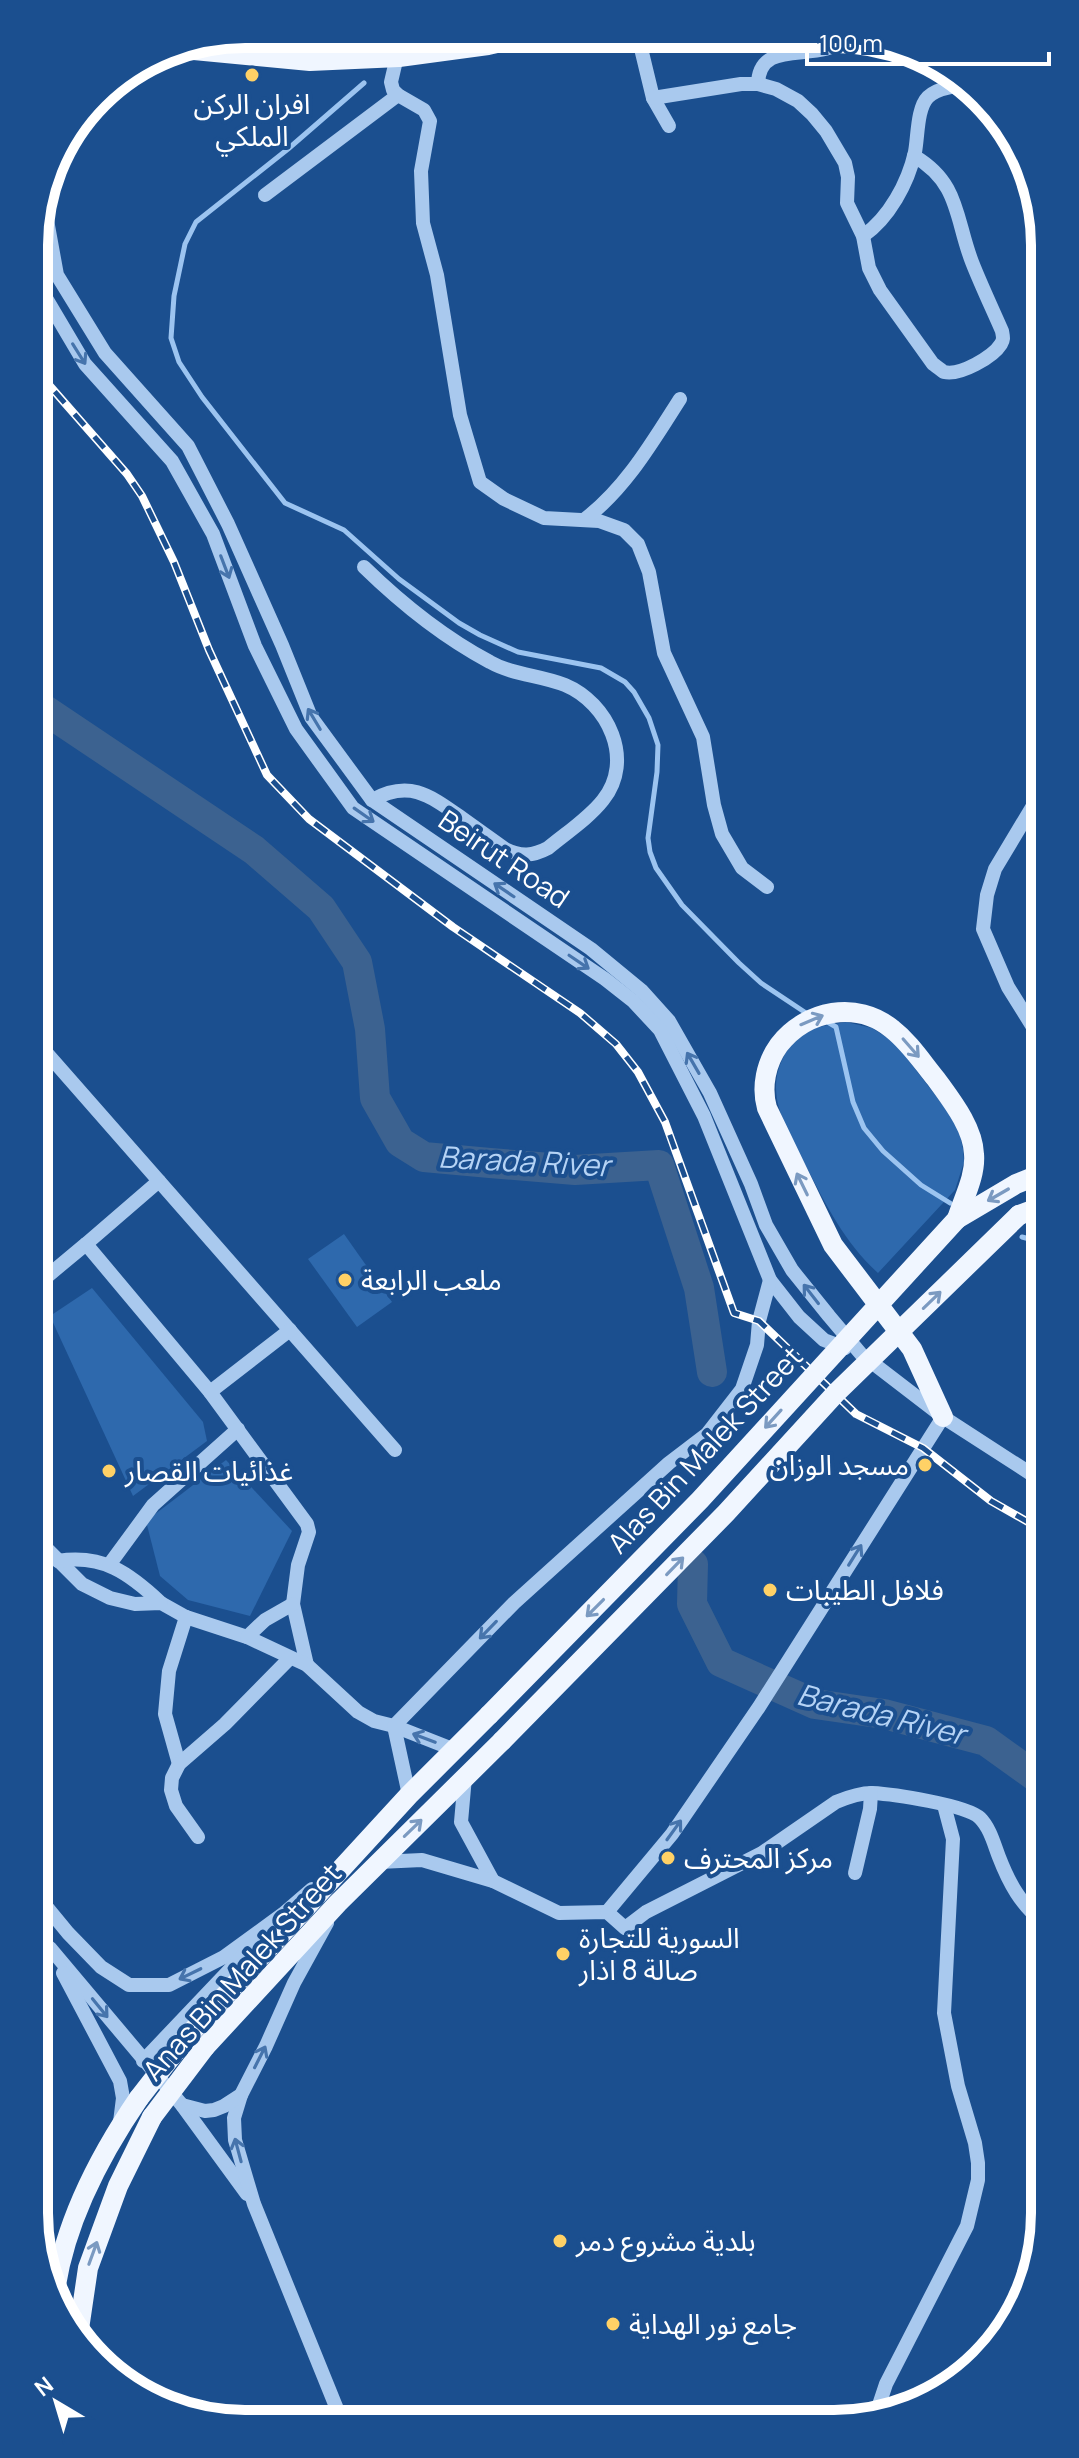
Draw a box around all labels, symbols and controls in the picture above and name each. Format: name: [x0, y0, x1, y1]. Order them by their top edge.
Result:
scale bar: [807, 16, 1049, 66]
text: 100 m: [819, 26, 883, 59]
marker: افران الركن الملكي: [243, 66, 261, 84]
place label: افران الركن الملكي: [194, 84, 310, 157]
one-way arrow: [72, 342, 88, 365]
one-way arrow: [219, 554, 233, 578]
one-way arrow: [306, 708, 322, 731]
street label: Beirut Road: [432, 800, 577, 916]
one-way arrow: [352, 807, 374, 823]
one-way arrow: [494, 882, 516, 898]
one-way arrow: [567, 954, 589, 970]
one-way arrow: [799, 1011, 824, 1026]
one-way arrow: [902, 1038, 920, 1058]
one-way arrow: [685, 1052, 701, 1076]
water label: Barada River: [437, 1136, 615, 1186]
one-way arrow: [794, 1172, 809, 1196]
one-way arrow: [987, 1187, 1010, 1203]
place label: ملعب الرابعة: [361, 1260, 502, 1298]
marker: ملعب الرابعة: [336, 1271, 354, 1289]
one-way arrow: [803, 1284, 820, 1305]
one-way arrow: [922, 1291, 941, 1310]
street label: Alas Bin Malek Street: [598, 1338, 810, 1561]
one-way arrow: [765, 1409, 783, 1429]
place label: مسجد الوزان: [770, 1445, 909, 1483]
place label: غذائيات القصار: [124, 1451, 293, 1489]
marker: مسجد الوزان: [916, 1456, 934, 1474]
marker: غذائيات القصار: [100, 1462, 118, 1480]
one-way arrow: [847, 1545, 864, 1567]
one-way arrow: [665, 1557, 684, 1576]
place label: فلافل الطيبات: [786, 1570, 944, 1608]
marker: فلافل الطيبات: [761, 1581, 779, 1599]
one-way arrow: [586, 1598, 605, 1617]
one-way arrow: [479, 1620, 498, 1639]
water label: Barada River: [793, 1673, 973, 1755]
one-way arrow: [412, 1730, 437, 1744]
one-way arrow: [403, 1819, 422, 1838]
one-way arrow: [666, 1819, 683, 1841]
place label: مركز المحترف: [684, 1838, 833, 1876]
marker: مركز المحترف: [659, 1849, 677, 1867]
street label: Anas Bin Malek Street: [134, 1855, 349, 2088]
place label: السورية للتجارة صالة 8 اذار: [578, 1918, 740, 1988]
marker: السورية للتجارة صالة 8 اذار: [554, 1945, 572, 1963]
one-way arrow: [179, 1967, 203, 1983]
one-way arrow: [91, 1997, 109, 2018]
one-way arrow: [253, 2046, 269, 2070]
one-way arrow: [230, 2138, 245, 2164]
place label: بلدية مشروع دمر: [575, 2221, 755, 2262]
marker: بلدية مشروع دمر: [551, 2232, 569, 2250]
one-way arrow: [87, 2241, 101, 2266]
place label: جامع نور الهداية: [629, 2304, 797, 2345]
marker: جامع نور الهداية: [604, 2315, 622, 2333]
north arrow: [16, 2362, 96, 2442]
text: N: [28, 2370, 59, 2403]

